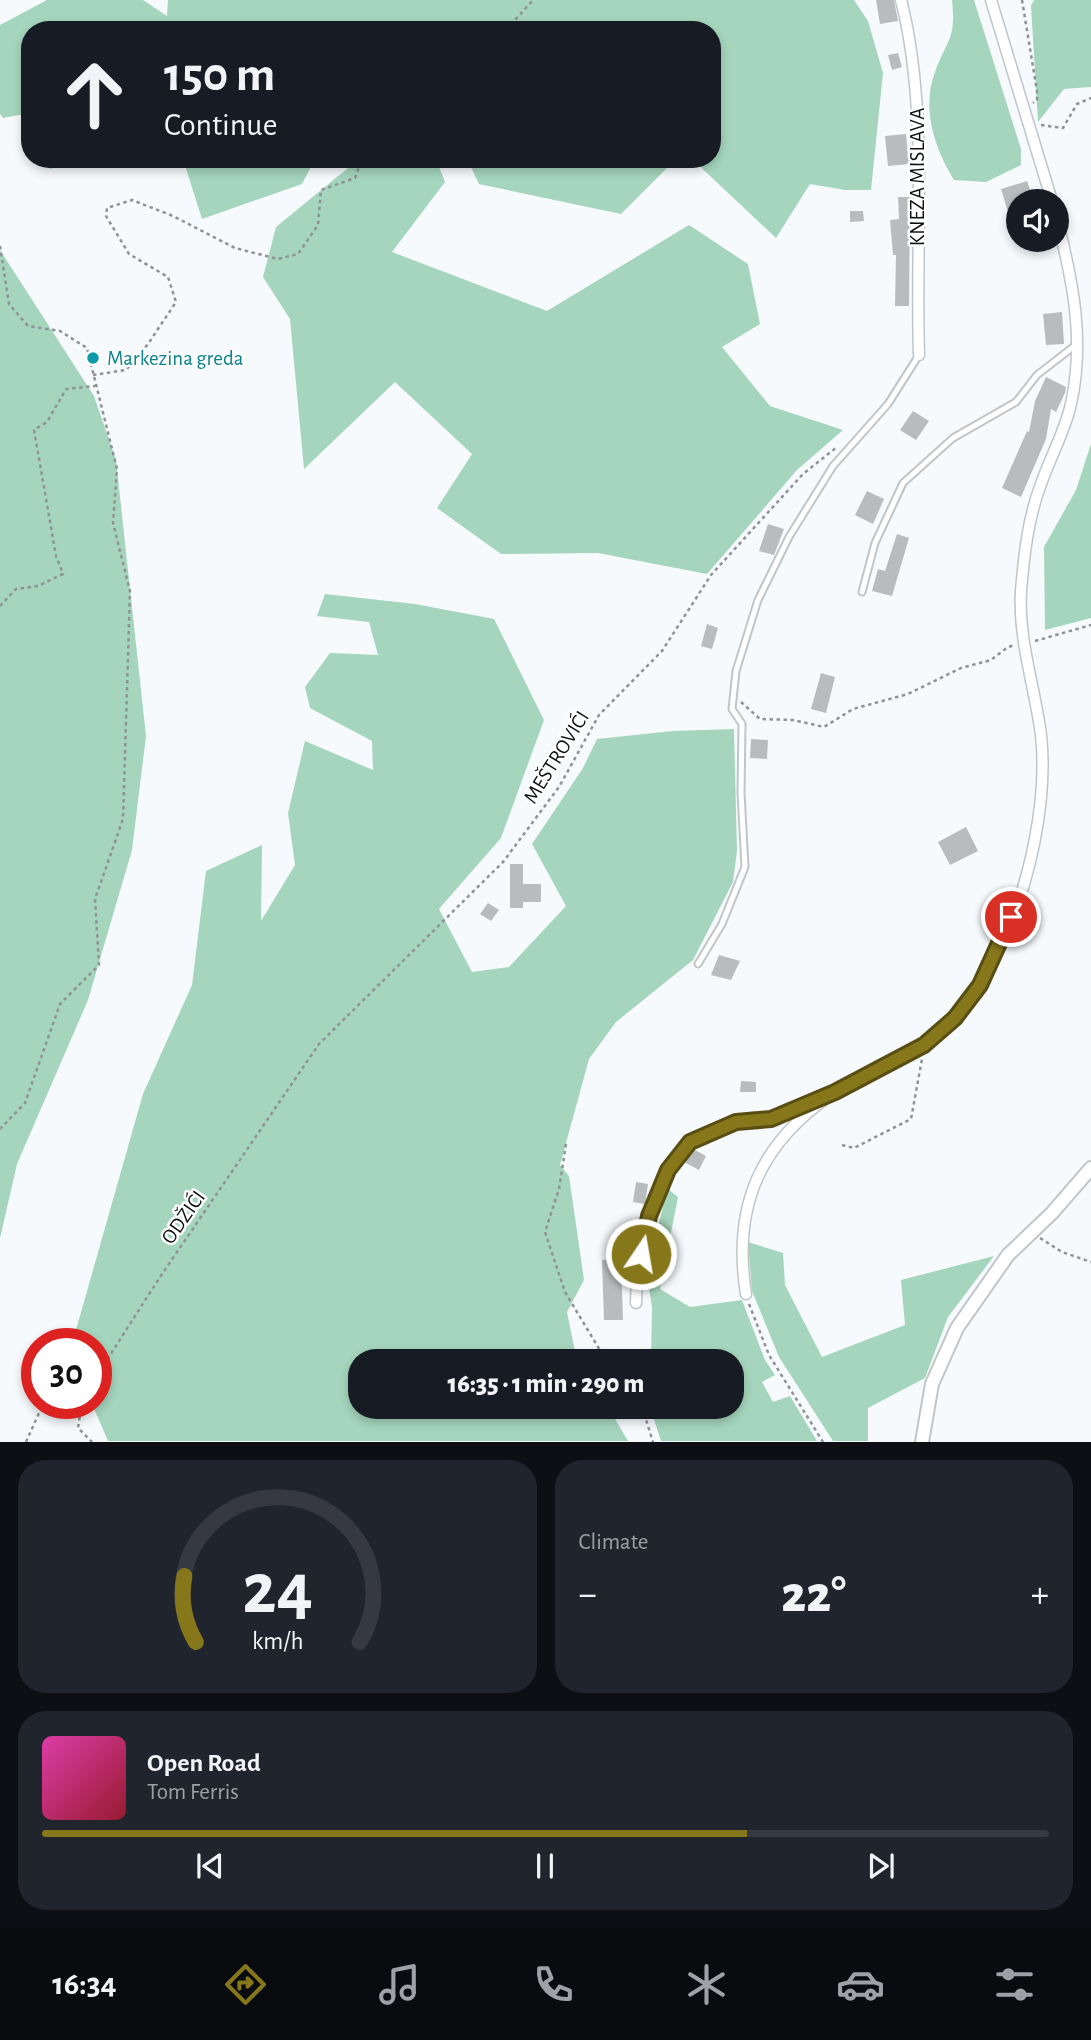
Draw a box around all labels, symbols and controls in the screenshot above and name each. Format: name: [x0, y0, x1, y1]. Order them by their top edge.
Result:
icon: ahead: [49, 49, 140, 140]
text: 150 m: [164, 51, 275, 100]
street label: KNEZA MISLAVA: [907, 108, 928, 246]
text: Continue: [164, 109, 277, 141]
map controls: [1006, 189, 1069, 252]
button: sound: [1006, 189, 1069, 252]
place label: Markezina greda: [107, 348, 244, 369]
marker: Markezina greda: [85, 350, 101, 366]
street label: MEŠTROVIĆI: [518, 706, 593, 807]
pin: [981, 887, 1041, 947]
icon: arrive: [992, 898, 1030, 936]
street label: ODŽIĆI: [156, 1186, 209, 1248]
position arrow: [604, 1217, 678, 1291]
speed limit sign: 30: [21, 1328, 112, 1419]
text: 16:35 · 1 min · 290 m: [448, 1371, 644, 1397]
text: Climate: [579, 1531, 648, 1554]
text: 24: [242, 1555, 313, 1628]
text: 22°: [781, 1569, 846, 1621]
text: −: [579, 1576, 597, 1614]
text: +: [1031, 1576, 1049, 1614]
text: km/h: [251, 1629, 303, 1654]
text: Open Road: [147, 1750, 261, 1776]
text: Tom Ferris: [147, 1781, 239, 1804]
icon: previous: [191, 1847, 229, 1885]
icon: pause: [526, 1847, 564, 1885]
icon: next: [862, 1847, 900, 1885]
icon: directions: [221, 1960, 270, 2009]
icon: music: [375, 1960, 424, 2009]
icon: phone: [529, 1960, 578, 2009]
icon: climate: [682, 1960, 731, 2009]
icon: car: [836, 1960, 885, 2009]
icon: filters: [990, 1960, 1039, 2009]
text: 16:34: [52, 1968, 117, 2000]

